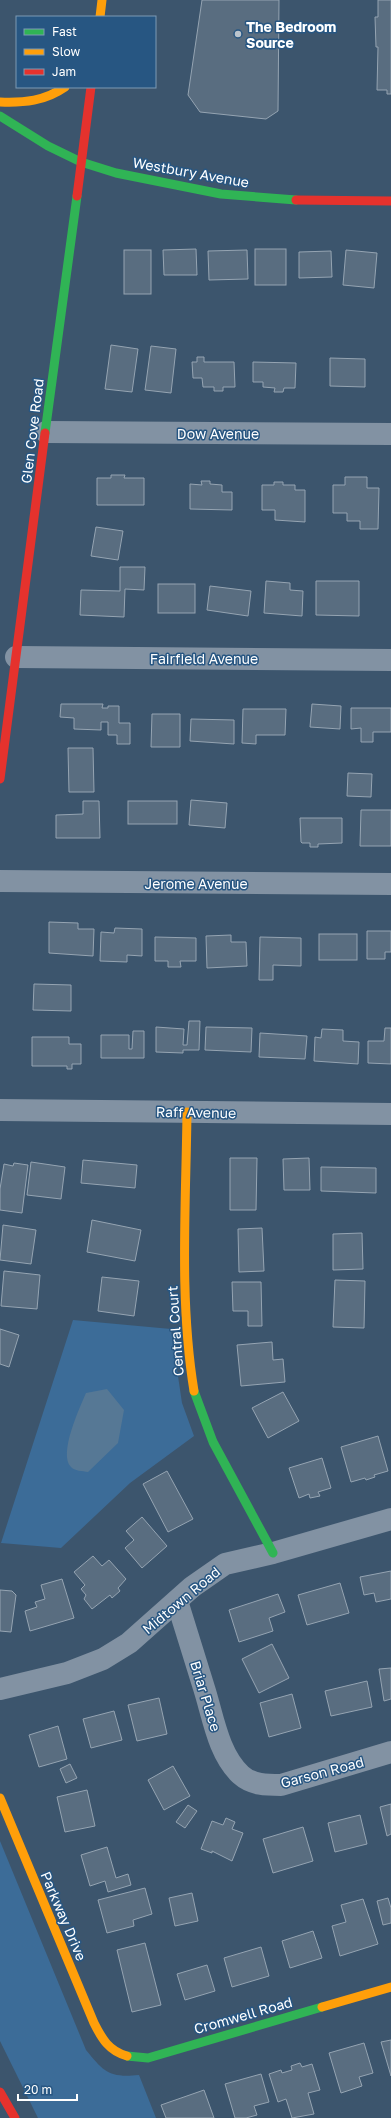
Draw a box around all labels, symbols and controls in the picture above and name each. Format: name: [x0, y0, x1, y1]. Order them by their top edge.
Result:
legend: [16, 16, 156, 88]
place label: The Bedroom Source: [246, 18, 336, 51]
text: Fast: [52, 24, 77, 39]
marker: The Bedroom Source: [233, 29, 243, 39]
text: Slow: [52, 44, 80, 59]
text: Jam: [52, 64, 76, 79]
street label: Westbury Avenue: [132, 153, 250, 191]
street label: Glen Cove Road: [17, 378, 47, 484]
street label: Dow Avenue: [177, 425, 259, 442]
street label: Fairfield Avenue: [150, 650, 258, 667]
street label: Jerome Avenue: [144, 875, 248, 892]
street label: Raff Avenue: [156, 1103, 236, 1121]
street label: Central Court: [163, 1285, 187, 1377]
street label: Midtown Road: [139, 1563, 223, 1637]
street label: Briar Place: [187, 1659, 225, 1733]
street label: Garson Road: [279, 1753, 365, 1791]
street label: Parkway Drive: [38, 1869, 90, 1963]
street label: Cromwell Road: [192, 1993, 294, 2037]
scale bar: [18, 2076, 77, 2102]
text: 20 m: [24, 2082, 52, 2097]

